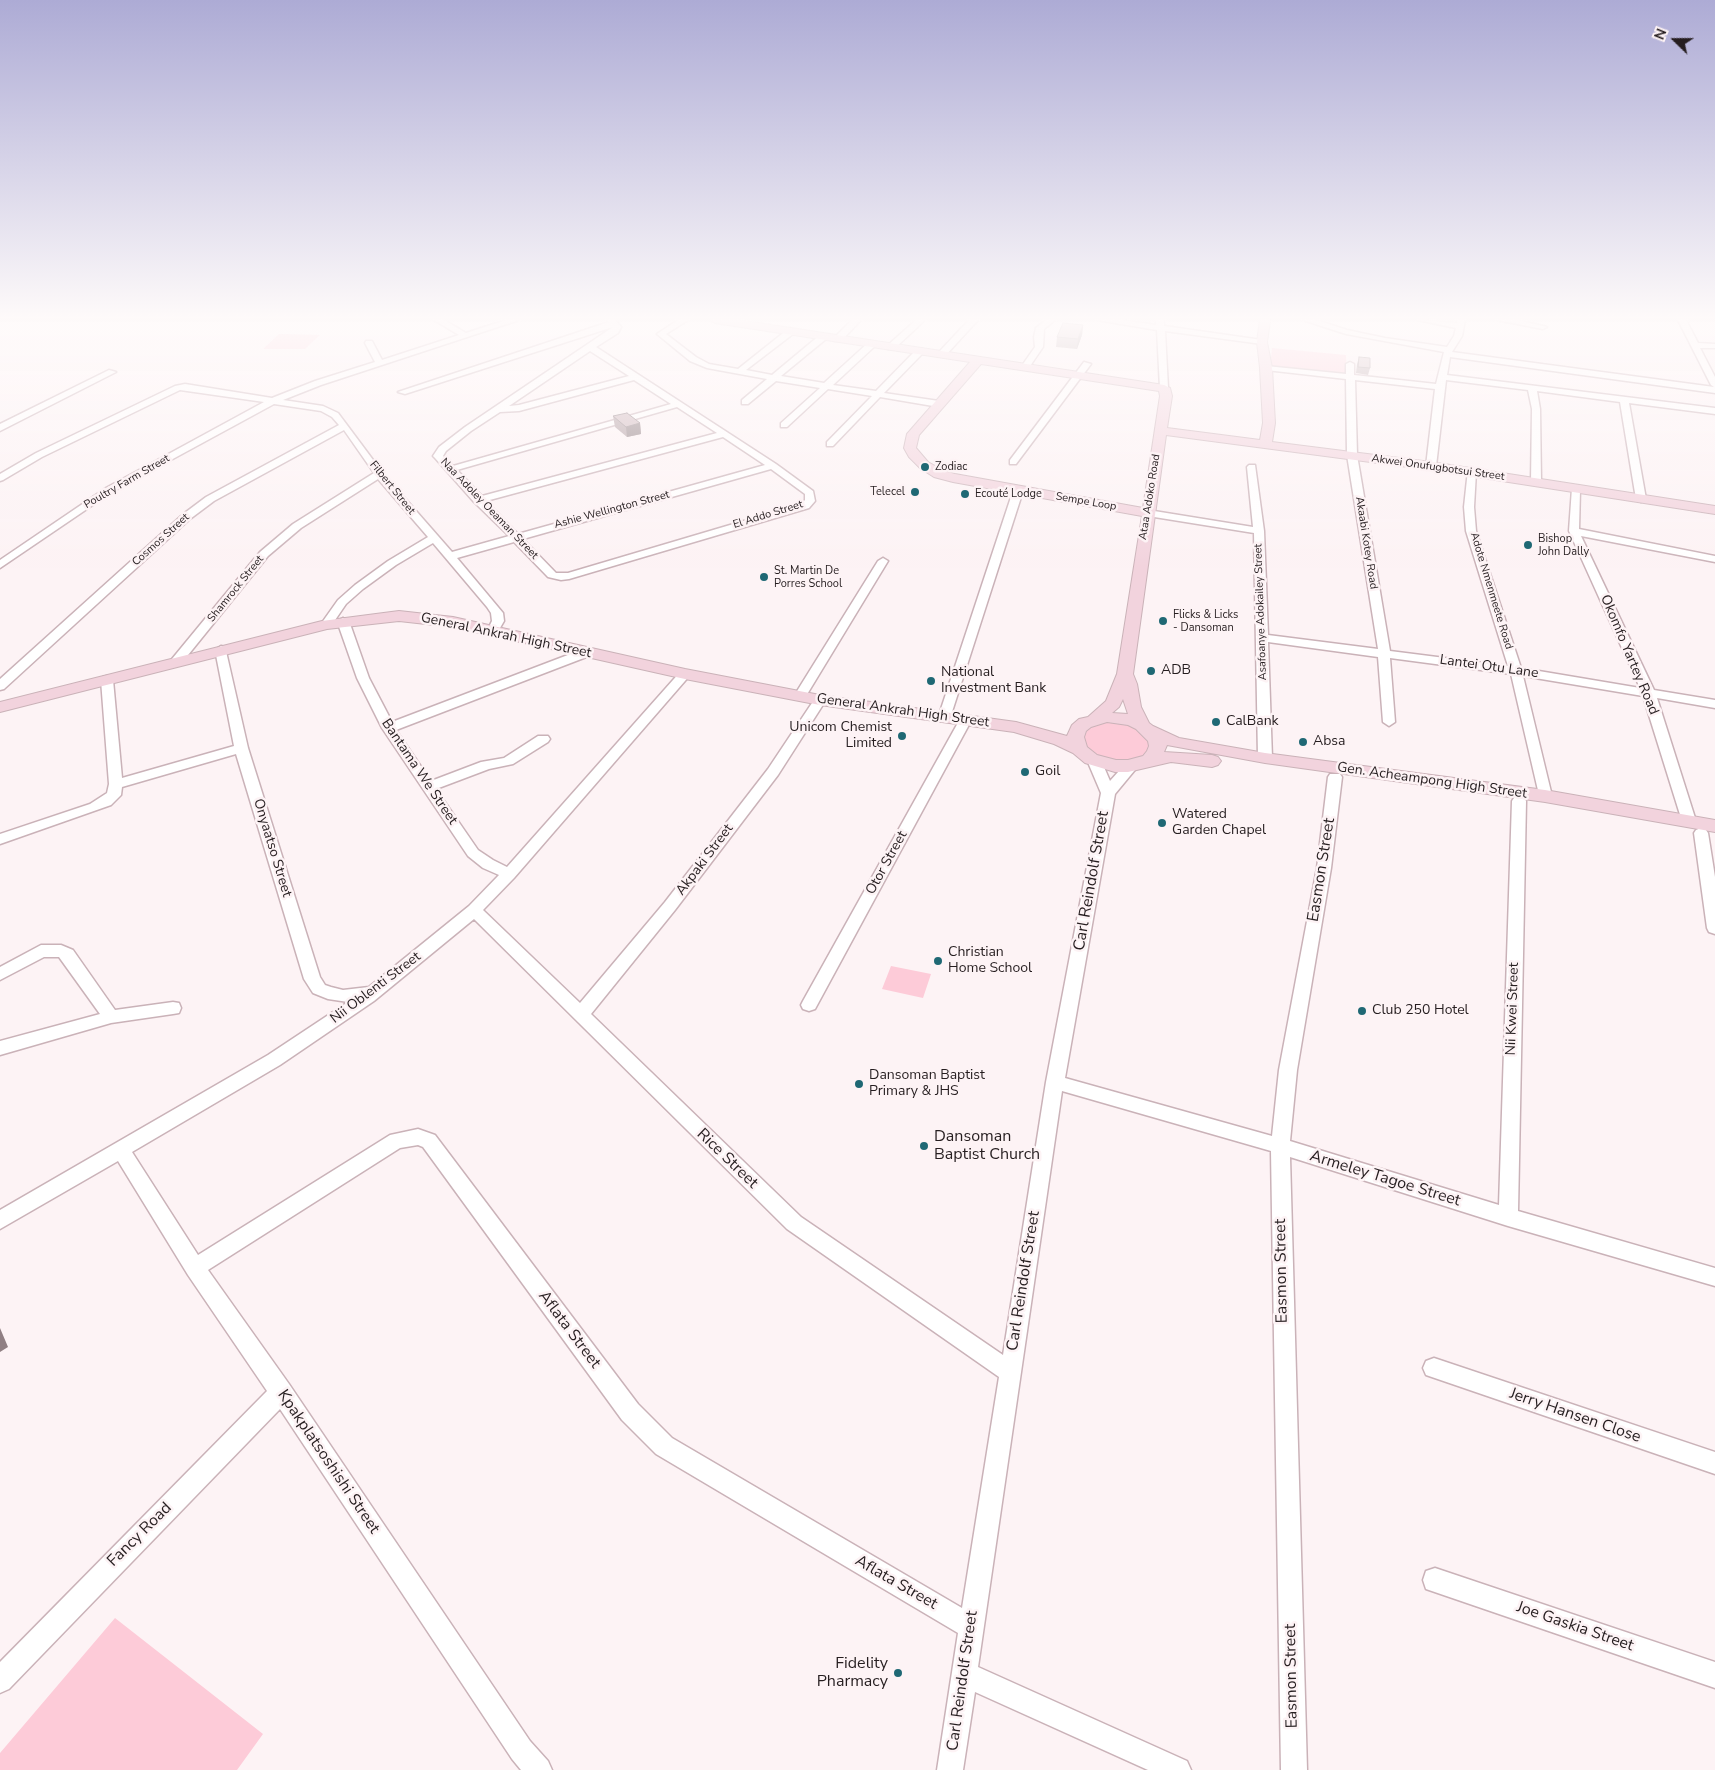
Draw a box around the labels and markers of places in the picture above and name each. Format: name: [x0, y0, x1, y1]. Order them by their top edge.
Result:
place label: Zodiac: [935, 460, 967, 474]
marker: Zodiac: [919, 461, 931, 473]
place label: Telecel: [870, 485, 905, 499]
marker: Telecel: [909, 486, 921, 498]
place label: Ecouté Lodge: [975, 487, 1042, 501]
marker: Ecouté Lodge: [959, 488, 971, 500]
place label: Bishop John Dally: [1538, 532, 1589, 558]
marker: Bishop John Dally: [1522, 539, 1534, 551]
place label: St. Martin De Porres School: [774, 564, 842, 590]
marker: St. Martin De Porres School: [758, 571, 770, 583]
place label: Flicks & Licks - Dansoman: [1173, 608, 1238, 634]
marker: Flicks & Licks - Dansoman: [1157, 615, 1169, 627]
place label: ADB: [1161, 663, 1191, 679]
place label: National Investment Bank: [941, 665, 1046, 698]
marker: ADB: [1145, 665, 1157, 677]
marker: National Investment Bank: [925, 675, 937, 687]
place label: CalBank: [1226, 714, 1279, 730]
marker: CalBank: [1210, 716, 1222, 728]
place label: Unicom Chemist Limited: [789, 720, 892, 752]
marker: Unicom Chemist Limited: [896, 730, 908, 742]
place label: Absa: [1313, 734, 1346, 750]
marker: Absa: [1297, 736, 1309, 748]
place label: Goil: [1035, 764, 1060, 780]
marker: Goil: [1019, 766, 1031, 778]
place label: Watered Garden Chapel: [1172, 807, 1266, 840]
marker: Watered Garden Chapel: [1156, 817, 1168, 829]
place label: Christian Home School: [948, 945, 1032, 978]
marker: Christian Home School: [932, 955, 944, 967]
place label: Club 250 Hotel: [1372, 1003, 1469, 1019]
marker: Club 250 Hotel: [1356, 1005, 1368, 1017]
place label: Dansoman Baptist Primary & JHS: [869, 1068, 985, 1100]
marker: Dansoman Baptist Primary & JHS: [853, 1078, 865, 1090]
place label: Dansoman Baptist Church: [934, 1127, 1040, 1165]
marker: Dansoman Baptist Church: [918, 1140, 930, 1152]
place label: Fidelity Pharmacy: [817, 1654, 888, 1692]
marker: Fidelity Pharmacy: [892, 1667, 904, 1679]

